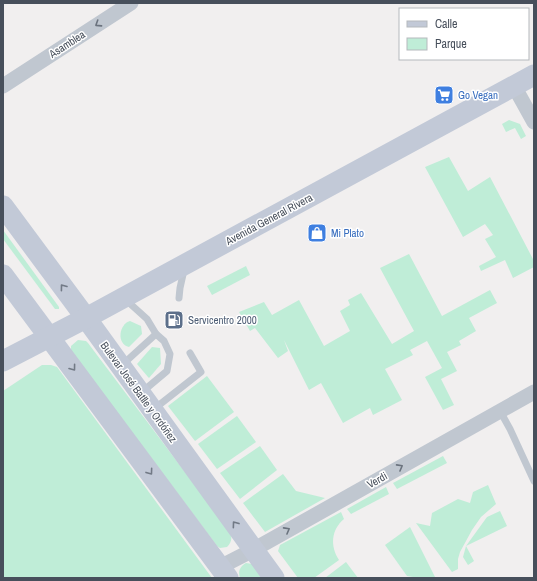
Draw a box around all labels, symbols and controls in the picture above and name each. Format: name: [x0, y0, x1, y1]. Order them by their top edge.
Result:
legend: [399, 8, 529, 60]
text: Calle: [435, 16, 457, 32]
one-way arrow: [95, 19, 102, 27]
street label: Asamblea: [46, 27, 88, 61]
text: Parque: [435, 36, 467, 52]
supermarket icon: Go Vegan: [433, 84, 455, 106]
place label: Go Vegan: [458, 88, 498, 102]
street label: Avenida General Rivera: [222, 190, 315, 248]
shop icon: Mi Plato: [306, 222, 328, 244]
place label: Mi Plato: [331, 226, 364, 240]
one-way arrow: [61, 284, 68, 291]
fuel station icon: Servicentro 2000: [163, 309, 185, 331]
place label: Servicentro 2000: [188, 313, 257, 327]
street label: Bulevar José Batlle y Ordóñez: [98, 339, 181, 446]
one-way arrow: [68, 363, 75, 370]
one-way arrow: [396, 464, 404, 471]
one-way arrow: [145, 468, 152, 475]
street label: Verdi: [364, 469, 390, 491]
one-way arrow: [232, 521, 239, 528]
one-way arrow: [283, 528, 290, 535]

